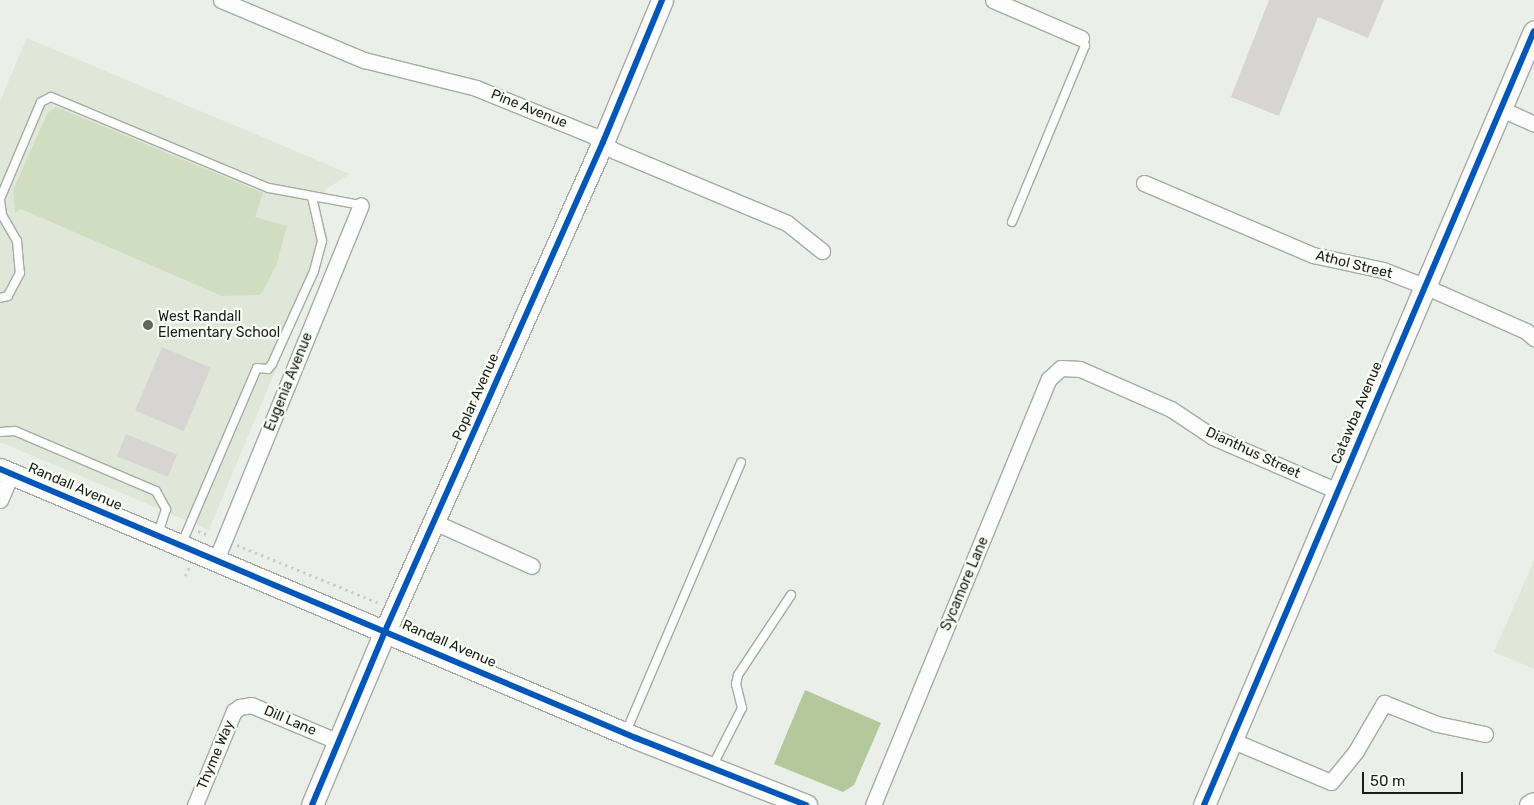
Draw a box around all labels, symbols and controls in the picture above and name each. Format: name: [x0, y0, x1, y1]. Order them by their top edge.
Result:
street label: Pine Avenue: [488, 86, 570, 132]
street label: Athol Street: [1314, 247, 1394, 283]
place label: West Randall Elementary School: [158, 309, 281, 342]
marker: West Randall Elementary School: [142, 319, 154, 331]
street label: Eugenia Avenue: [262, 330, 316, 434]
street label: Poplar Avenue: [449, 351, 503, 443]
street label: Catawba Avenue: [1328, 359, 1386, 467]
street label: Dianthus Street: [1203, 424, 1303, 482]
street label: Randall Avenue: [25, 460, 125, 514]
street label: Sycamore Lane: [938, 534, 992, 634]
street label: Randall Avenue: [399, 617, 499, 671]
street label: Dill Lane: [261, 702, 319, 740]
street label: Thyme Way: [194, 718, 238, 792]
scale bar: [1364, 762, 1465, 794]
text: 50 m: [1370, 772, 1405, 790]

